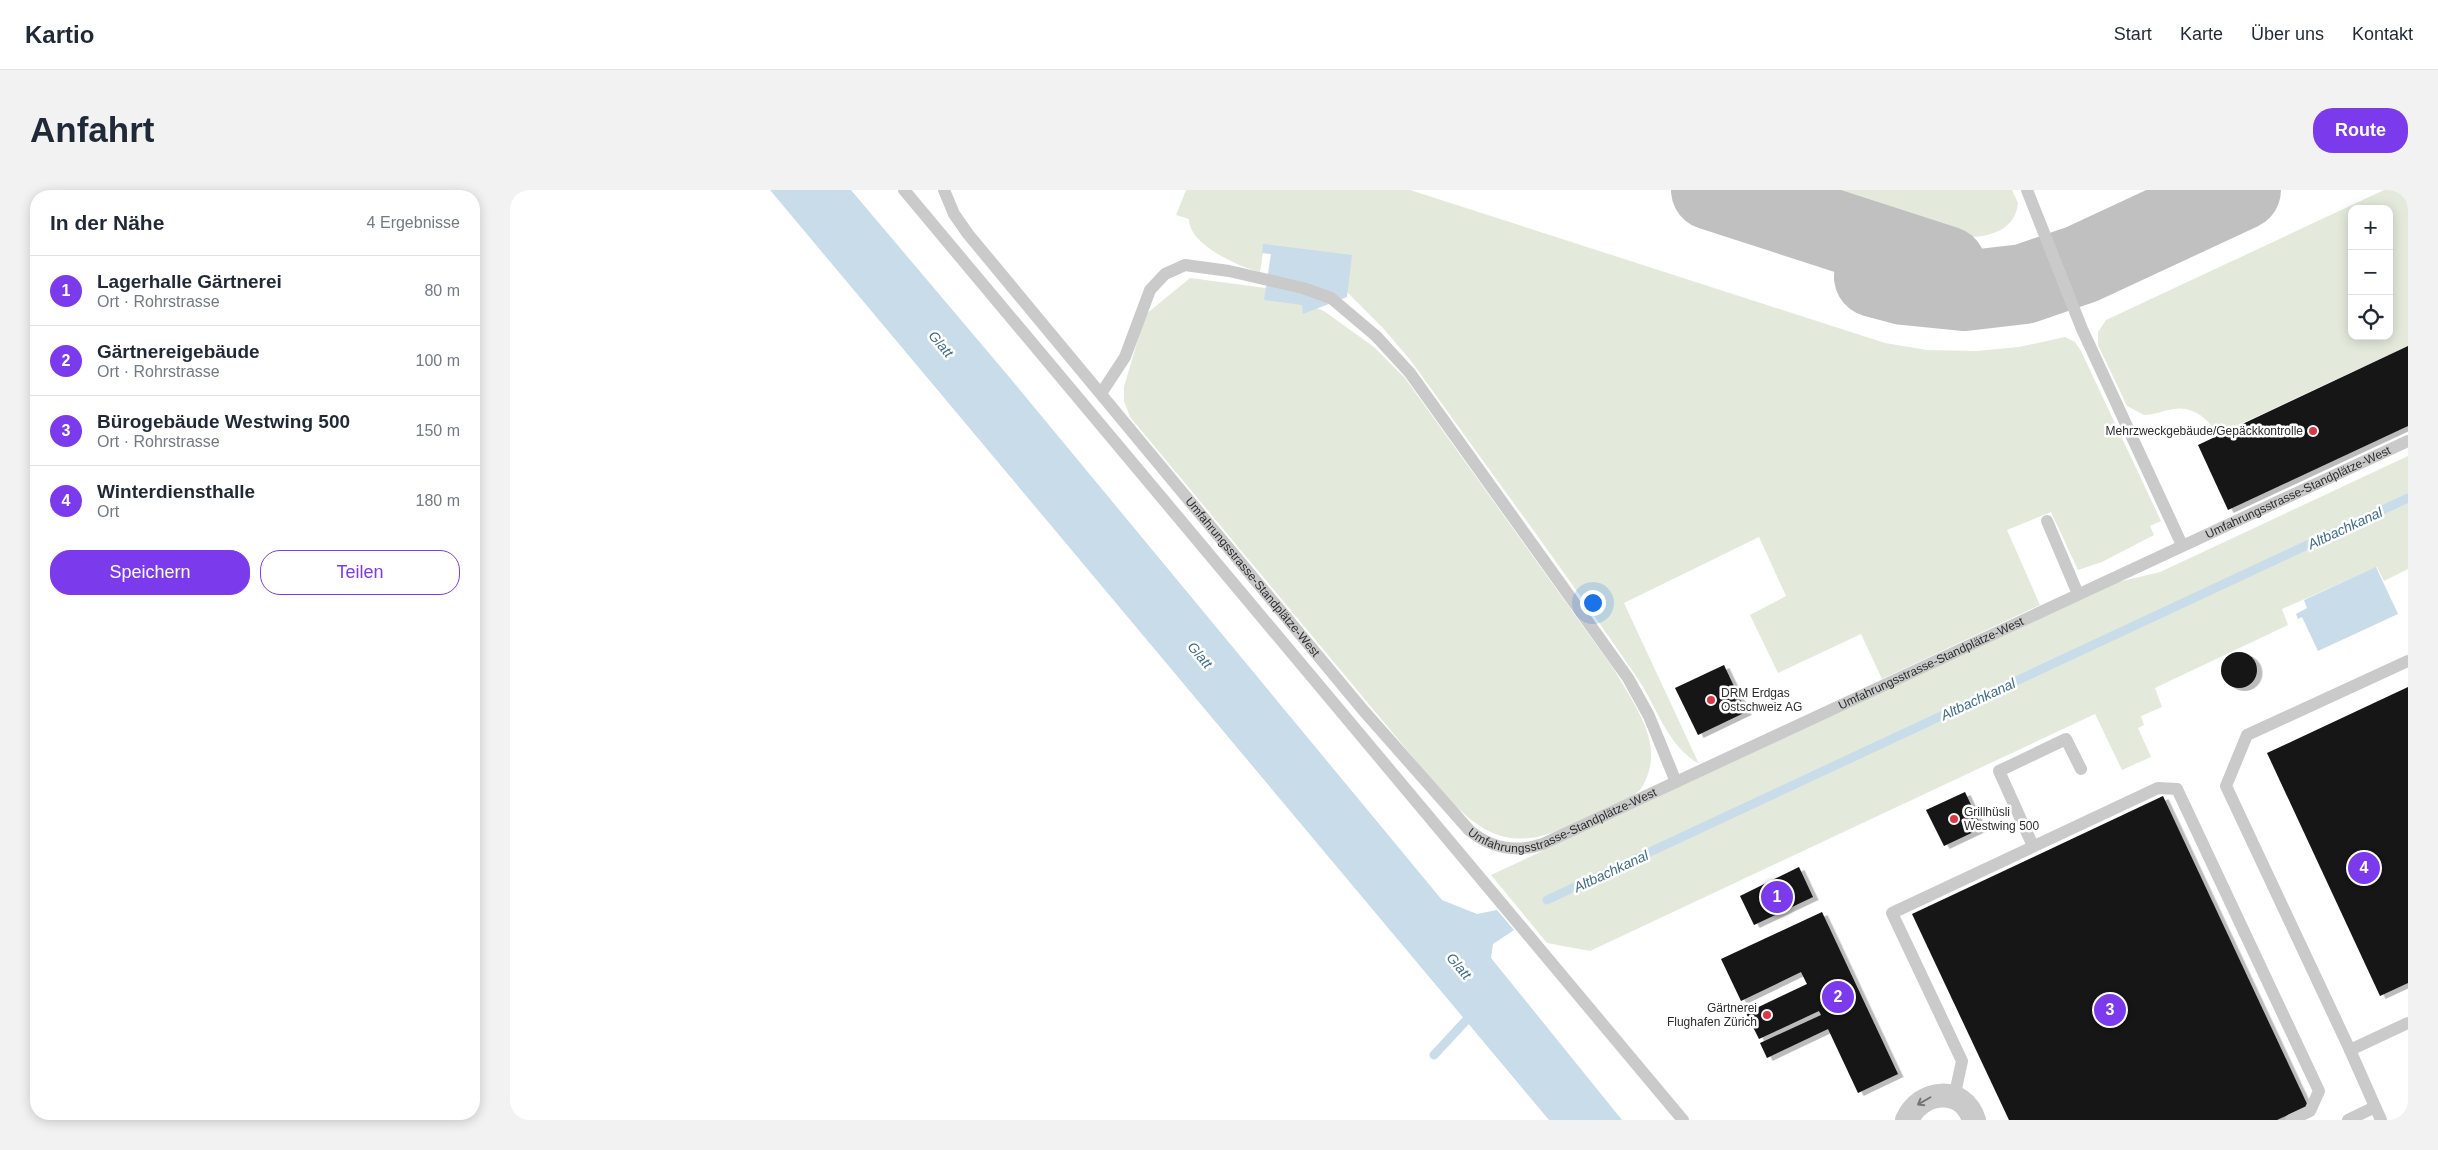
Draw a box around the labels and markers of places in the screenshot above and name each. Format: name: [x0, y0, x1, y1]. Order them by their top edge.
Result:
place label: Mehrzweckgebäude/Gepäckkontrolle: [2106, 424, 2303, 438]
marker: Mehrzweckgebäude/Gepäckkontrolle: [2307, 425, 2319, 437]
place label: DRM Erdgas Ostschweiz AG: [1721, 686, 1802, 714]
marker: DRM Erdgas Ostschweiz AG: [1705, 694, 1717, 706]
place label: Grillhüsli Westwing 500: [1964, 805, 2039, 833]
marker: Grillhüsli Westwing 500: [1948, 813, 1960, 825]
pin: 4: [2348, 849, 2380, 887]
pin: 1: [1761, 878, 1793, 916]
pin: 2: [1822, 978, 1854, 1016]
pin: 3: [2094, 991, 2126, 1029]
place label: Gärtnerei Flughafen Zürich: [1667, 1001, 1757, 1029]
marker: Gärtnerei Flughafen Zürich: [1761, 1009, 1773, 1021]

